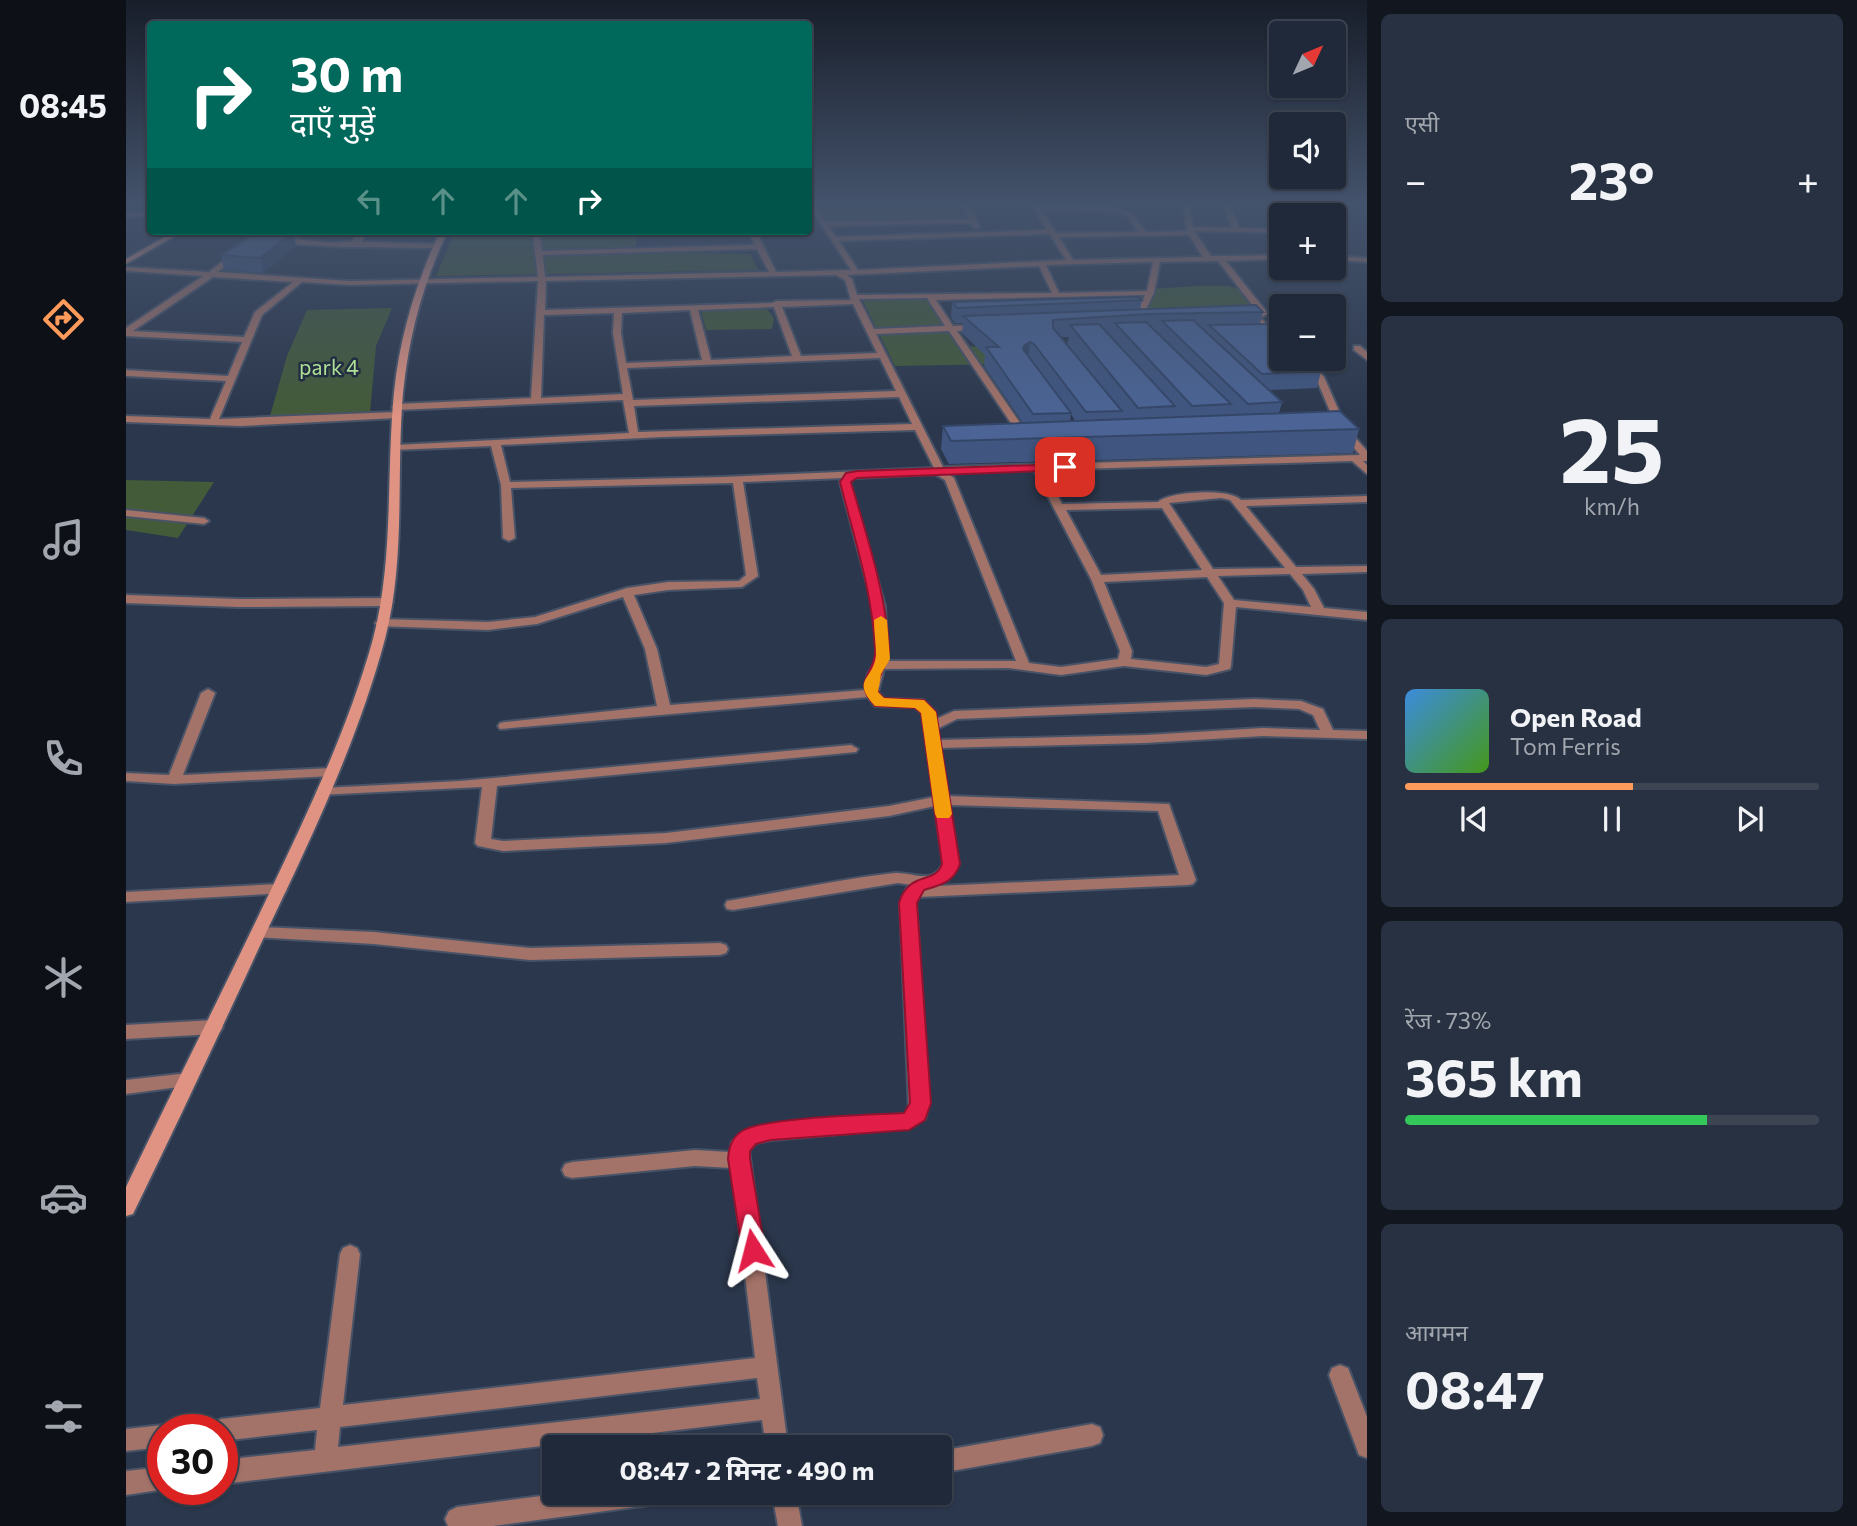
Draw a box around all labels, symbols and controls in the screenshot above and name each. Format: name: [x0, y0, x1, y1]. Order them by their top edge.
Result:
north arrow: [1269, 21, 1346, 98]
map controls: [1269, 21, 1346, 371]
text: 30 m: [290, 42, 403, 102]
icon: right: [175, 49, 266, 140]
text: 08:45: [19, 85, 107, 125]
text: दाएँ मुड़ें: [290, 102, 375, 142]
text: एसी: [1405, 109, 1439, 137]
button: sound: [1269, 112, 1346, 189]
text: 23°: [1569, 147, 1655, 211]
text: −: [1405, 156, 1427, 203]
text: +: [1797, 156, 1819, 203]
icon: left: [351, 182, 389, 220]
icon: ahead: [424, 182, 462, 220]
icon: ahead: [497, 182, 535, 220]
icon: right: [570, 182, 608, 220]
button: +: [1269, 203, 1346, 280]
button: −: [1269, 294, 1346, 371]
icon: directions: [39, 295, 88, 344]
park label: park 4: [299, 354, 359, 379]
text: 25: [1560, 390, 1664, 502]
pin: [1035, 437, 1095, 497]
icon: arrive: [1046, 448, 1084, 486]
text: km/h: [1584, 492, 1640, 520]
icon: music: [39, 515, 88, 564]
text: Open Road: [1510, 701, 1642, 732]
text: Tom Ferris: [1510, 732, 1621, 760]
icon: phone: [39, 734, 88, 783]
icon: previous: [1455, 800, 1493, 838]
icon: pause: [1593, 800, 1631, 838]
icon: next: [1731, 800, 1769, 838]
icon: climate: [39, 953, 88, 1002]
text: रेंज · 73%: [1405, 1006, 1491, 1034]
text: 365 km: [1405, 1044, 1583, 1108]
icon: car: [39, 1173, 88, 1222]
position arrow: [716, 1213, 790, 1287]
text: आगमन: [1405, 1318, 1468, 1346]
text: 08:47: [1405, 1356, 1545, 1420]
icon: filters: [39, 1392, 88, 1441]
speed limit sign: 30: [147, 1414, 238, 1505]
text: 08:47 · 2 मिनट · 490 m: [620, 1454, 874, 1485]

